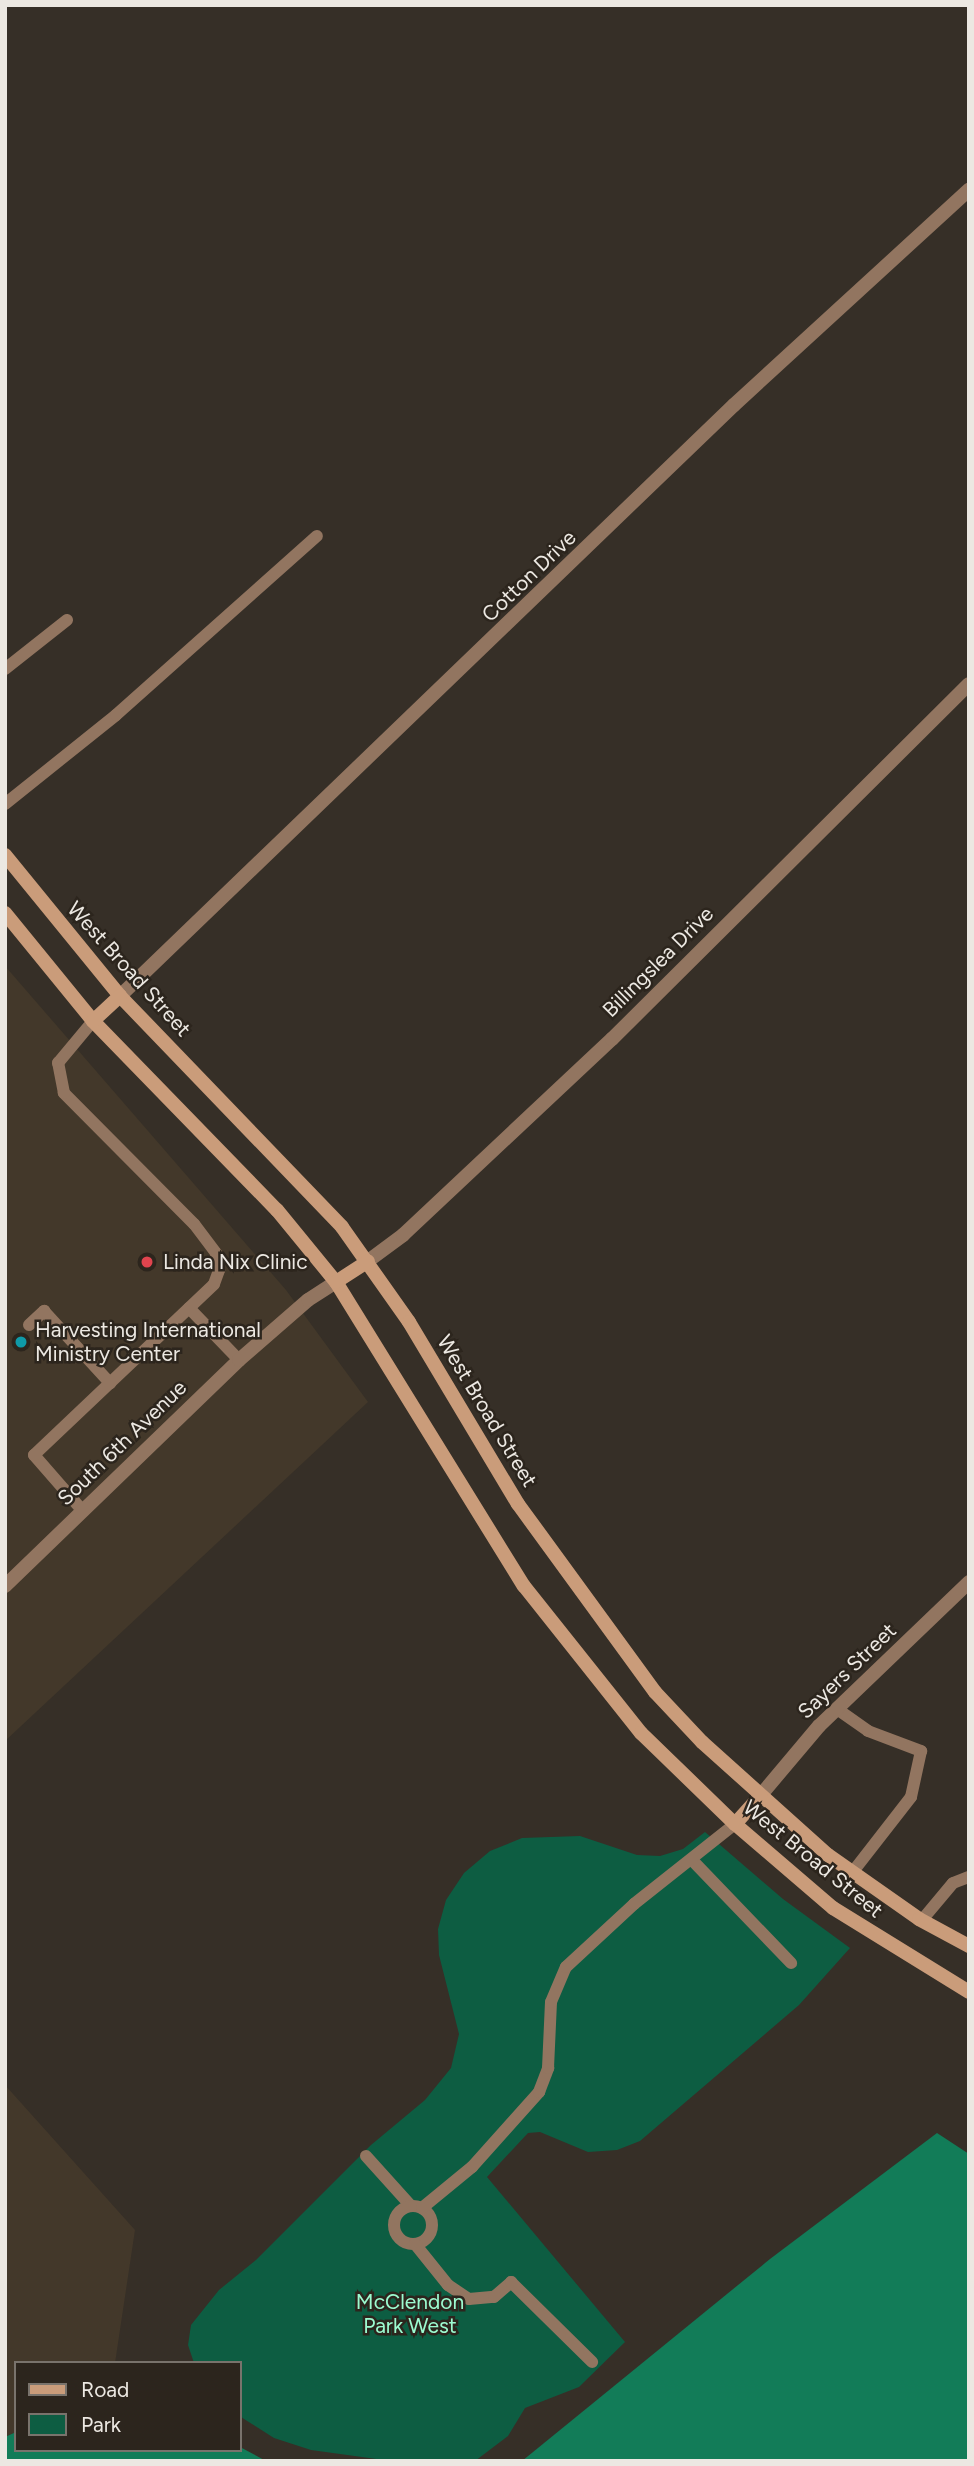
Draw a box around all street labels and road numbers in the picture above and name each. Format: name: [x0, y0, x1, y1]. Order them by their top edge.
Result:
street label: Cotton Drive: [477, 525, 581, 627]
street label: West Broad Street: [62, 896, 196, 1042]
street label: Billingslea Drive: [597, 901, 719, 1023]
street label: West Broad Street: [432, 1330, 542, 1492]
street label: South 6th Avenue: [52, 1375, 192, 1511]
street label: Sayers Street: [793, 1618, 901, 1724]
street label: West Broad Street: [738, 1795, 888, 1923]

